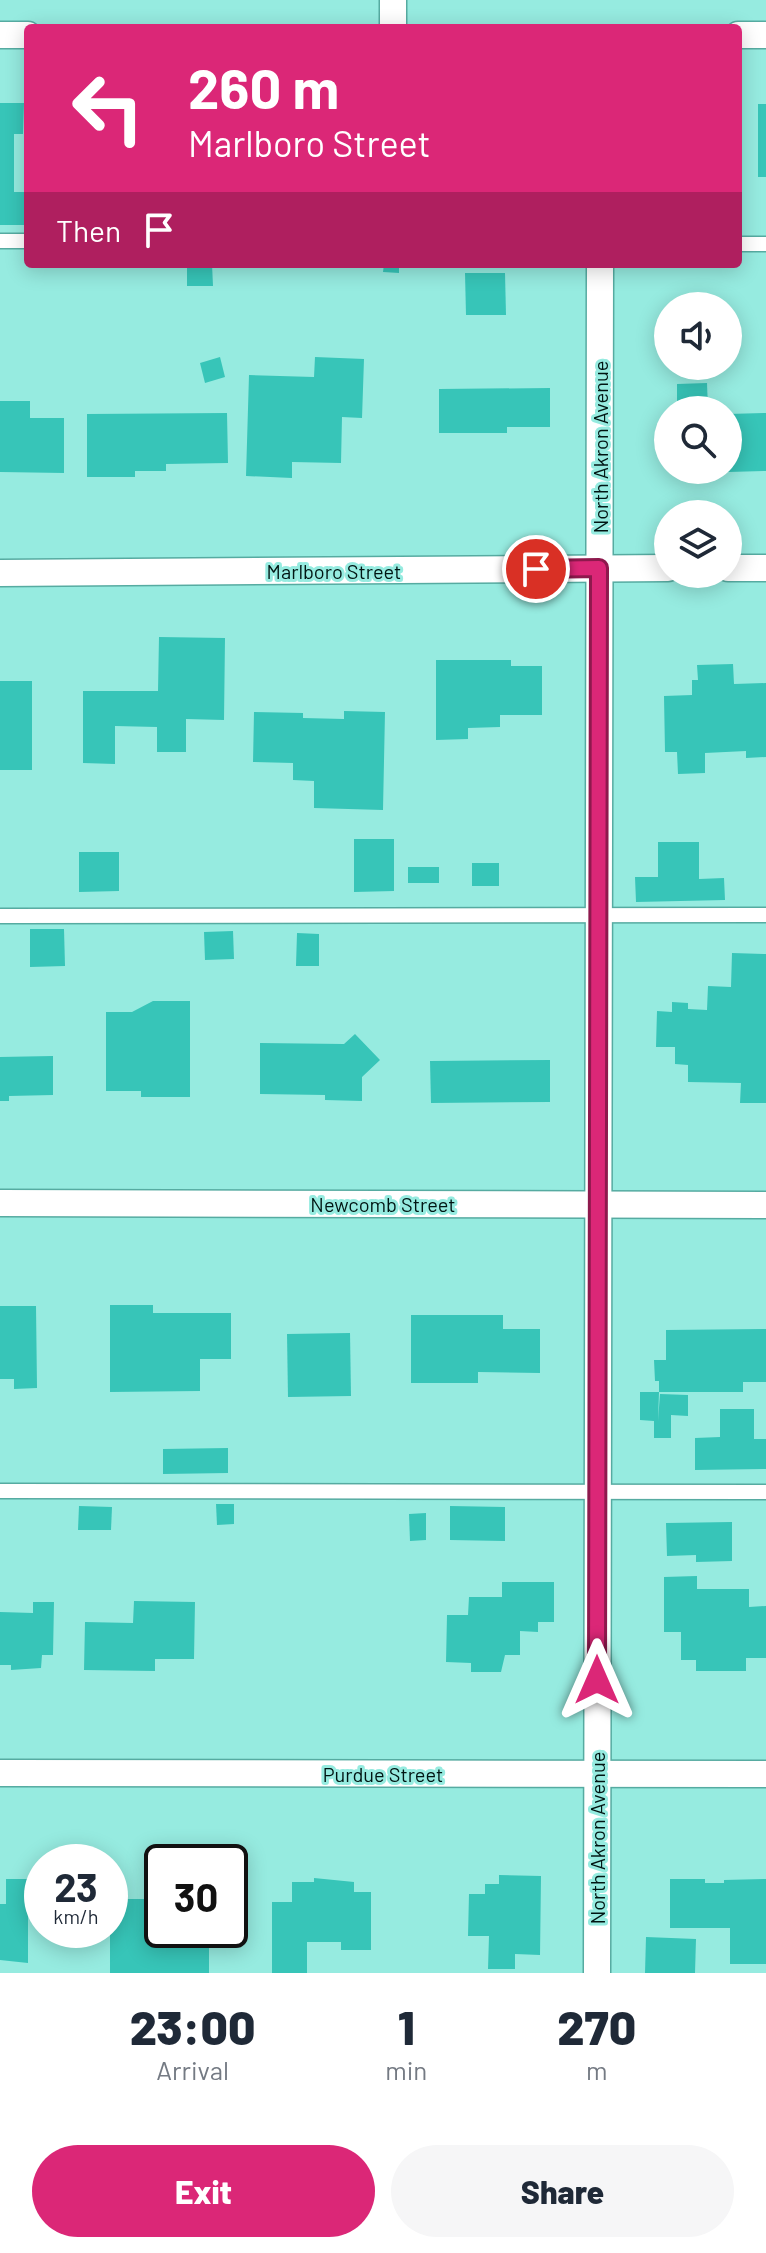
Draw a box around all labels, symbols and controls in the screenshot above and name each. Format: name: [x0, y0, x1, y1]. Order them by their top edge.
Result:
text: 260 m: [188, 53, 339, 120]
icon: left: [56, 56, 160, 160]
text: Marlboro Street: [188, 121, 431, 164]
icon: arrive: [137, 208, 181, 252]
text: Then: [56, 212, 121, 248]
map controls: [654, 292, 742, 588]
button: sound: [654, 292, 742, 380]
street label: North Akron Avenue: [588, 361, 612, 533]
button: search: [654, 396, 742, 484]
button: layers: [654, 500, 742, 588]
pin: [502, 535, 570, 603]
icon: arrive: [514, 547, 558, 591]
street label: Marlboro Street: [267, 559, 401, 583]
street label: Newcomb Street: [310, 1192, 456, 1216]
position arrow: [555, 1638, 639, 1722]
street label: North Akron Avenue: [585, 1752, 609, 1924]
street label: Purdue Street: [323, 1762, 443, 1786]
speed limit sign: 30: [144, 1844, 248, 1948]
text: 23: [54, 1862, 98, 1910]
text: km/h: [53, 1904, 99, 1928]
text: 23:00: [130, 1997, 255, 2055]
text: 1: [398, 1997, 415, 2055]
text: 270: [557, 1997, 636, 2055]
text: Arrival: [156, 2054, 229, 2085]
text: min: [385, 2054, 427, 2085]
text: m: [586, 2054, 607, 2085]
button: Exit: [32, 2145, 375, 2237]
button: Share: [391, 2145, 734, 2237]

